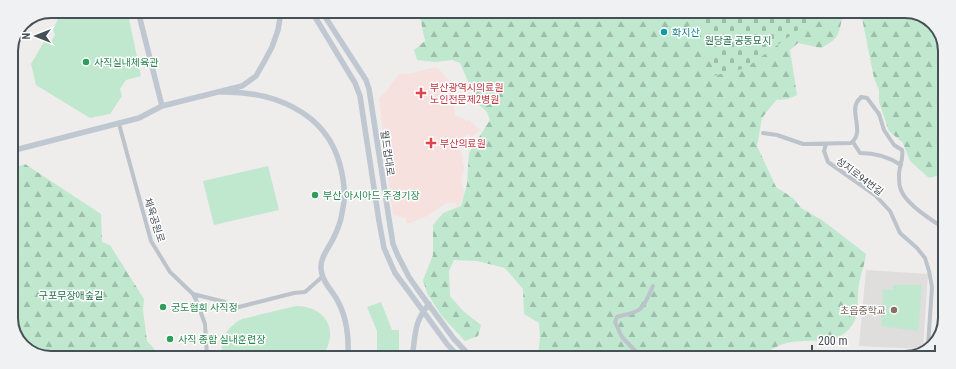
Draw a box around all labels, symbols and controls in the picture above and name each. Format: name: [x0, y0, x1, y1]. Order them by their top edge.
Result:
north arrow: [16, 16, 56, 56]
marker: 화지산: [659, 27, 669, 37]
place label: 화지산: [672, 27, 700, 38]
text: N: [20, 32, 33, 39]
park label: 원당골 공동묘지: [705, 35, 771, 46]
marker: 사직실내체육관: [81, 57, 91, 67]
place label: 사직실내체육관: [94, 57, 159, 68]
place label: 부산광역시의료원 노인전문제2병원: [430, 82, 504, 105]
marker: 부산광역시의료원 노인전문제2병원: [415, 87, 427, 99]
street label: 월드컵대로: [379, 130, 396, 177]
marker: 부산의료원: [425, 137, 437, 149]
place label: 부산의료원: [440, 138, 486, 149]
street label: 성지로94번길: [834, 155, 885, 198]
marker: 부산 아시아드 주경기장: [310, 190, 320, 200]
place label: 부산 아시아드 주경기장: [323, 190, 420, 201]
street label: 체육공원로: [142, 197, 167, 244]
park label: 구포무장애숲길: [39, 290, 103, 301]
marker: 궁도협회 사직정: [158, 302, 168, 312]
place label: 궁도협회 사직정: [171, 302, 238, 313]
place label: 초읍중학교: [840, 305, 886, 316]
marker: 초읍중학교: [889, 305, 899, 315]
scale bar: [812, 327, 935, 353]
marker: 사직 종합 실내훈련장: [165, 334, 175, 344]
place label: 사직 종합 실내훈련장: [178, 334, 265, 345]
text: 200 m: [818, 334, 848, 348]

